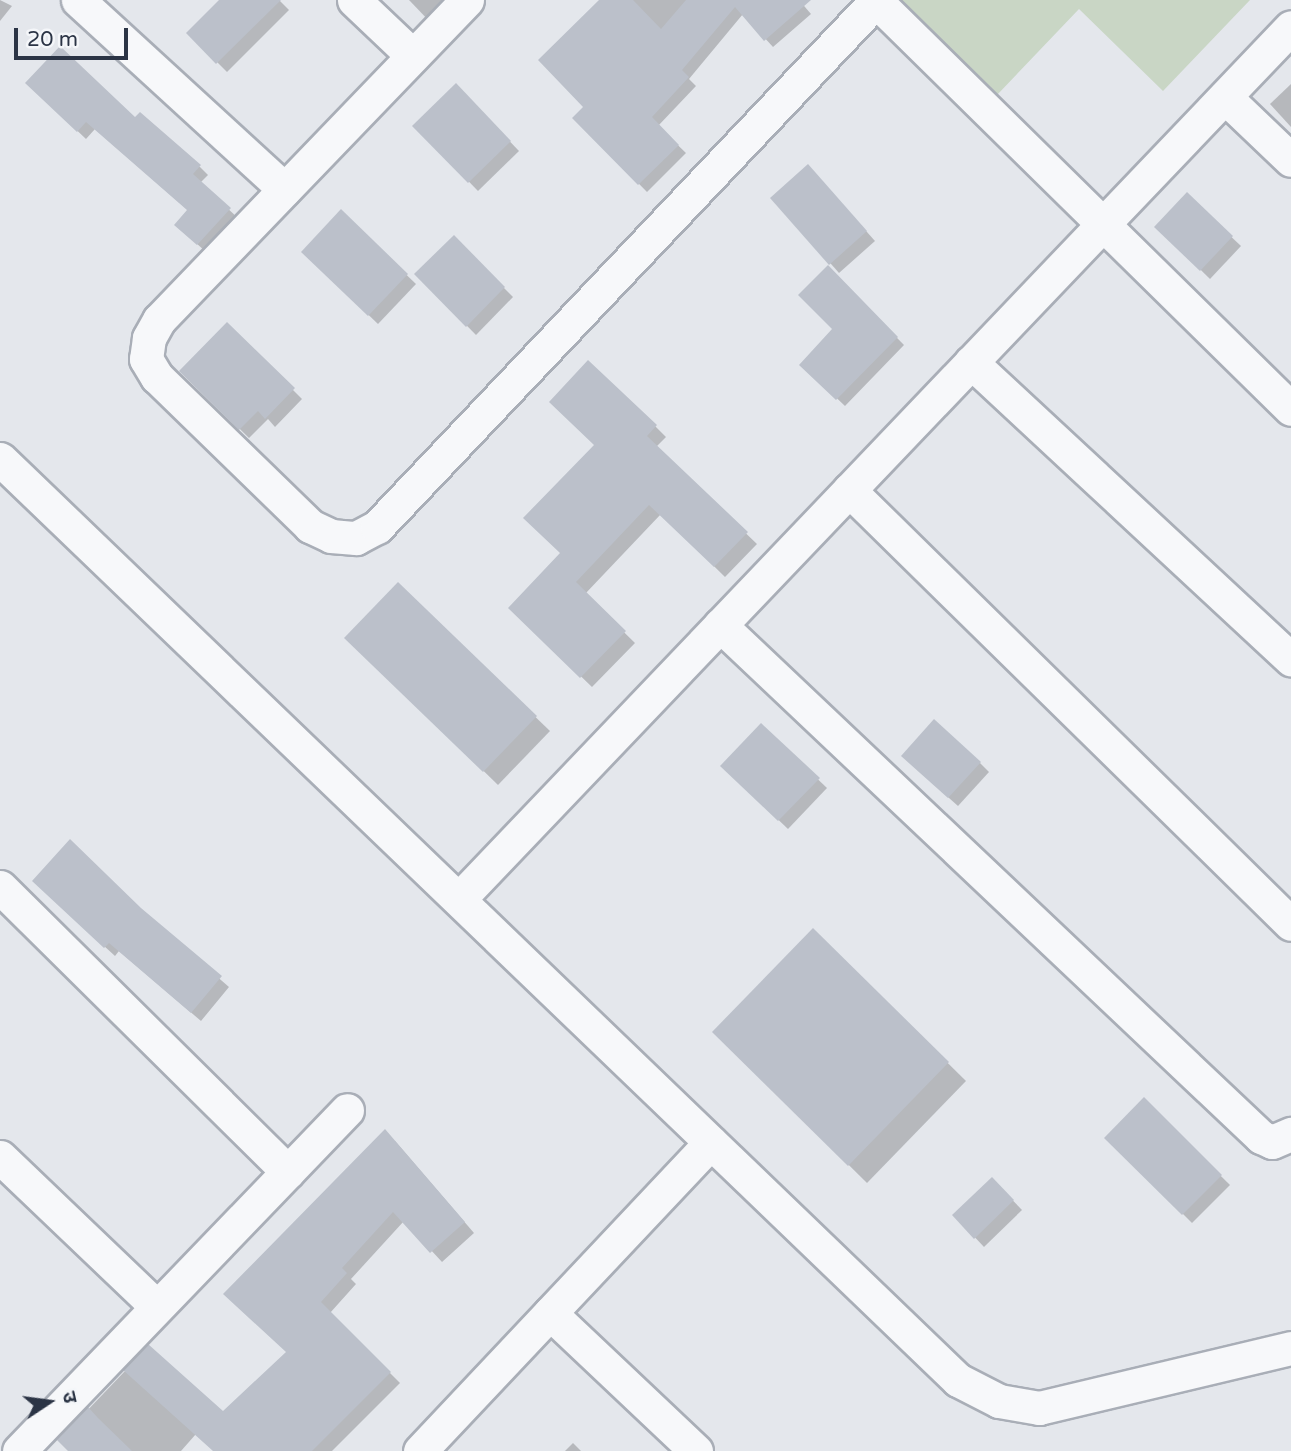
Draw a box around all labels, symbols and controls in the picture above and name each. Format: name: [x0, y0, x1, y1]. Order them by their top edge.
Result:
scale bar: [18, 14, 131, 58]
text: 20 m: [27, 27, 78, 52]
north arrow: [14, 1367, 84, 1437]
text: उ: [57, 1389, 81, 1405]

